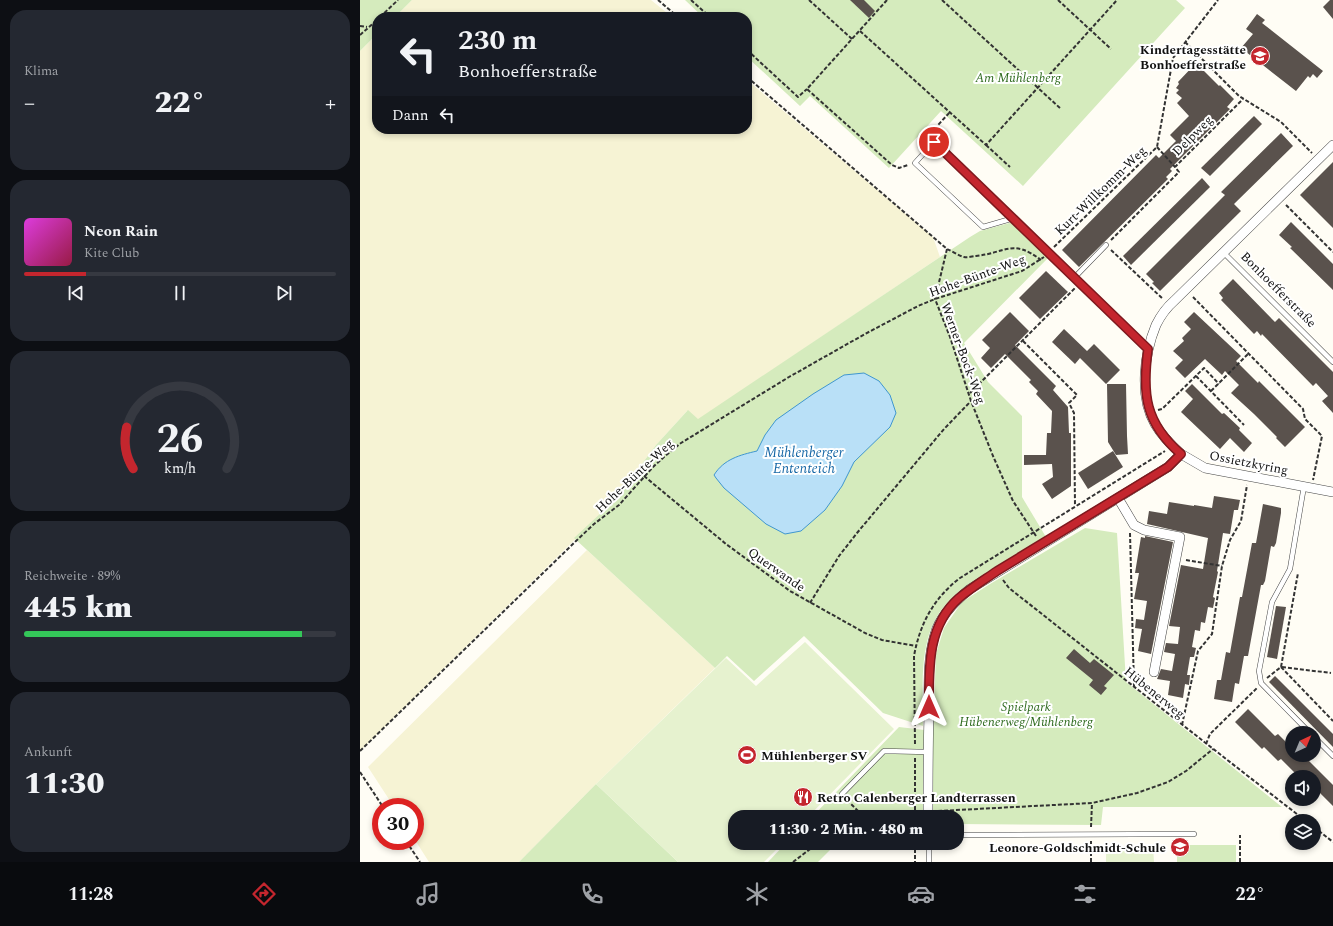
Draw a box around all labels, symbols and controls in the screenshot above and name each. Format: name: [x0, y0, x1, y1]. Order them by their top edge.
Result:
text: 230 m: [458, 19, 537, 62]
icon: left: [392, 28, 444, 80]
place label: Kindertagesstätte Bonhoefferstraße: [1140, 40, 1246, 75]
school or university icon: Kindertagesstätte Bonhoefferstraße: [1249, 45, 1271, 67]
text: Bonhoefferstraße: [458, 58, 597, 85]
text: Klima: [24, 61, 58, 81]
park label: Am Mühlenberg: [974, 68, 1062, 88]
text: 22°: [155, 80, 206, 126]
text: −: [24, 87, 35, 120]
text: +: [325, 87, 336, 120]
text: Dann: [392, 104, 428, 127]
icon: left: [436, 104, 458, 126]
street label: Delpweg: [1168, 111, 1218, 161]
pin: [917, 125, 951, 159]
icon: arrive: [923, 131, 945, 153]
street label: Kurt-Willkomm-Weg: [1050, 141, 1151, 240]
text: Neon Rain: [84, 220, 158, 243]
text: Kite Club: [84, 243, 139, 263]
street label: Bonhoefferstraße: [1236, 247, 1321, 332]
street label: Hohe-Bünte-Weg: [926, 249, 1028, 303]
icon: previous: [65, 282, 87, 304]
icon: pause: [169, 282, 191, 304]
icon: next: [273, 282, 295, 304]
street label: Werner-Bock-Weg: [935, 300, 991, 407]
text: 26: [157, 408, 203, 471]
street label: Hohe-Bünte-Weg: [591, 434, 679, 518]
water label: Mühlenberger Ententeich: [764, 442, 844, 479]
street label: Ossietzkyring: [1208, 446, 1290, 480]
text: km/h: [164, 458, 196, 480]
street label: Querwande: [743, 543, 809, 597]
text: Reichweite · 89%: [24, 566, 120, 586]
text: 445 km: [24, 585, 132, 631]
street label: Hübenerweg: [1119, 662, 1189, 724]
position arrow: [908, 686, 950, 728]
park label: Spielpark Hübenerweg/Mühlenberg: [959, 697, 1094, 732]
north arrow: [1285, 726, 1321, 762]
map controls: [1285, 726, 1321, 850]
text: Ankunft: [24, 742, 72, 762]
sports icon: Mühlenberger SV: [736, 744, 758, 766]
place label: Mühlenberger SV: [761, 746, 867, 766]
text: 11:30: [24, 761, 104, 807]
button: sound: [1285, 770, 1321, 806]
restaurant icon: Retro Calenberger Landterrassen: [792, 786, 814, 808]
place label: Retro Calenberger Landterrassen: [817, 788, 1016, 808]
speed limit sign: 30: [372, 798, 424, 850]
button: layers: [1285, 814, 1321, 850]
text: 11:30 · 2 Min. · 480 m: [769, 818, 923, 841]
school or university icon: Leonore-Goldschmidt-Schule: [1169, 836, 1191, 858]
place label: Leonore-Goldschmidt-Schule: [989, 838, 1166, 858]
icon: directions: [250, 880, 278, 908]
icon: music: [414, 880, 442, 908]
icon: phone: [578, 880, 606, 908]
icon: climate: [743, 880, 771, 908]
icon: car: [907, 880, 935, 908]
icon: filters: [1071, 880, 1099, 908]
text: 11:28: [68, 881, 113, 908]
text: 22°: [1236, 881, 1265, 908]

